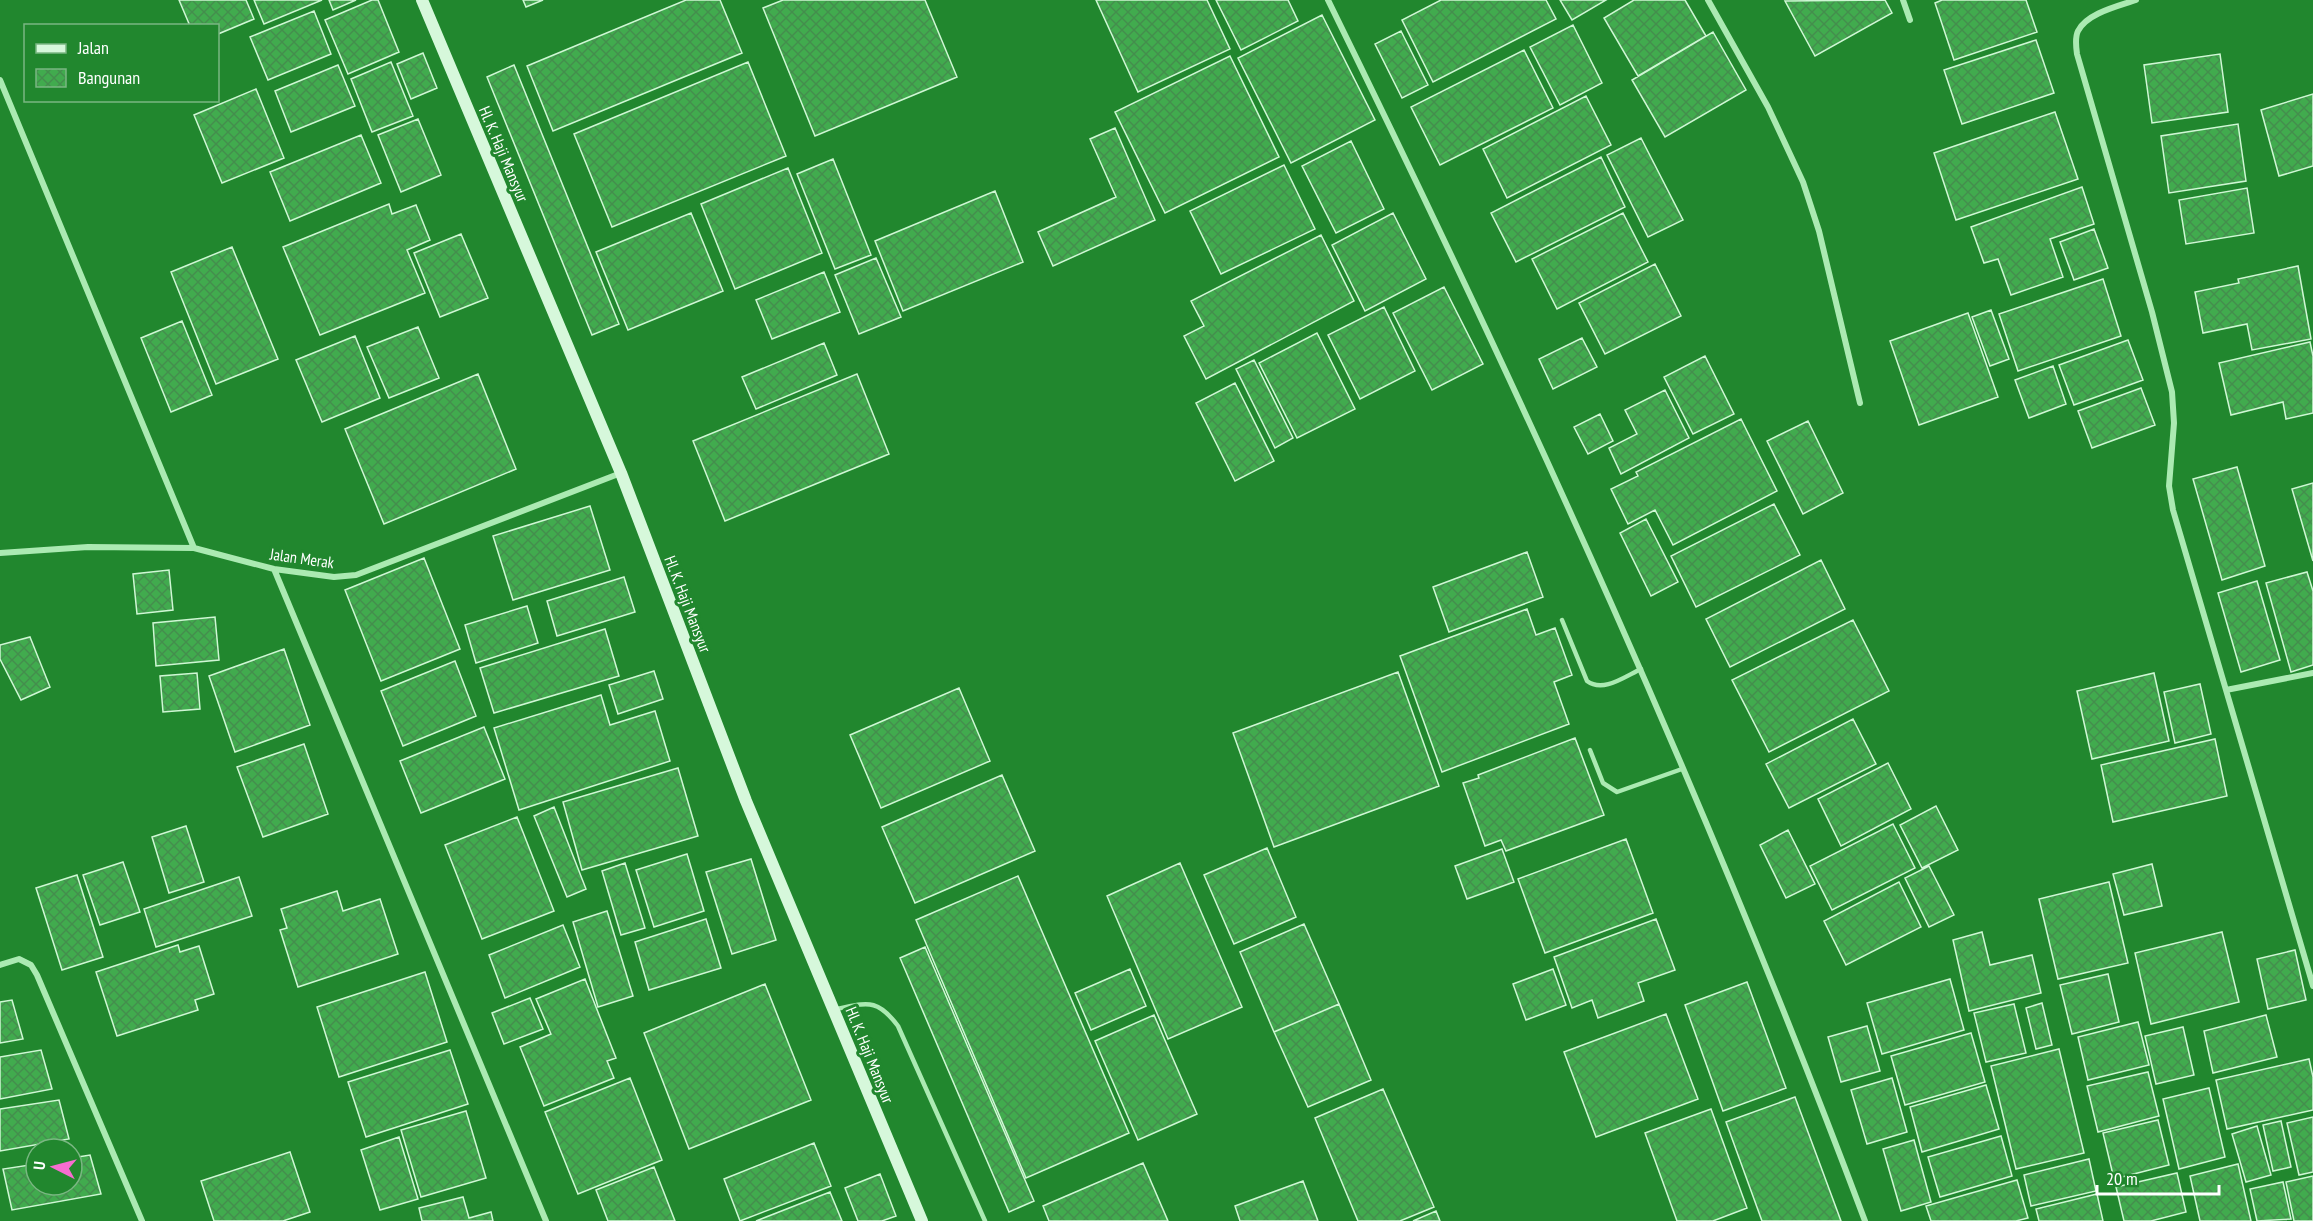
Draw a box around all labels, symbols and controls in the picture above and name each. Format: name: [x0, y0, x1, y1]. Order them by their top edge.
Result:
legend: [24, 24, 219, 102]
text: Jalan: [77, 36, 109, 59]
text: Bangunan: [78, 66, 140, 89]
street label: Hl. K. Haji Mansyur: [475, 103, 533, 206]
street label: Jalan Merak: [268, 543, 336, 573]
street label: Hl. K. Haji Mansyur: [660, 553, 716, 656]
street label: Hl. K. Haji Mansyur: [842, 1004, 899, 1107]
north arrow: [24, 1137, 84, 1197]
scale bar: [2097, 1158, 2218, 1196]
text: U: [29, 1160, 49, 1171]
text: 20 m: [2106, 1167, 2138, 1190]

